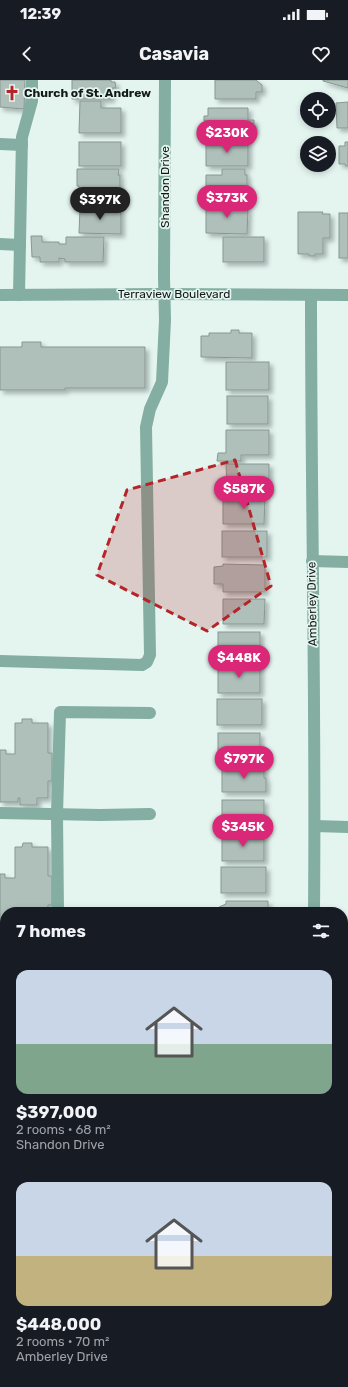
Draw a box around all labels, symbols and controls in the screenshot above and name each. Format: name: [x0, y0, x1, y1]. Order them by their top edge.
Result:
text: 12:39: [20, 5, 61, 23]
icon: back: [16, 43, 38, 65]
text: Casavia: [139, 43, 209, 65]
icon: heart: [310, 43, 332, 65]
church icon: Church of St. Andrew: [3, 84, 21, 102]
place label: Church of St. Andrew: [24, 86, 151, 100]
map controls: [300, 92, 336, 172]
button: locate: [300, 92, 336, 128]
pin: $230K: [199, 120, 255, 154]
text: $230K: [205, 125, 249, 140]
button: layers: [300, 136, 336, 172]
street label: Shandon Drive: [158, 146, 172, 228]
pin: $373K: [199, 185, 255, 219]
pin: $397K: [72, 187, 128, 221]
text: $373K: [206, 190, 248, 205]
text: $397K: [79, 192, 121, 207]
street label: Terraview Boulevard: [118, 287, 230, 301]
pin: $587K: [216, 476, 272, 510]
text: $587K: [223, 481, 265, 496]
street label: Amberley Drive: [304, 561, 320, 646]
pin: $448K: [211, 645, 267, 679]
text: $448K: [217, 650, 261, 665]
pin: $797K: [216, 746, 272, 780]
text: $797K: [224, 751, 264, 766]
pin: $345K: [215, 814, 271, 848]
text: $345K: [221, 819, 265, 834]
icon: filters: [310, 920, 332, 942]
text: 7 homes: [16, 921, 86, 941]
icon: home: [138, 996, 210, 1068]
text: $397,000: [16, 1102, 98, 1122]
text: 2 rooms · 68 m²: [16, 1122, 111, 1137]
text: Shandon Drive: [16, 1137, 105, 1152]
icon: home: [138, 1208, 210, 1280]
text: $448,000: [16, 1314, 101, 1334]
text: 2 rooms · 70 m²: [16, 1334, 110, 1349]
text: Amberley Drive: [16, 1349, 108, 1364]

